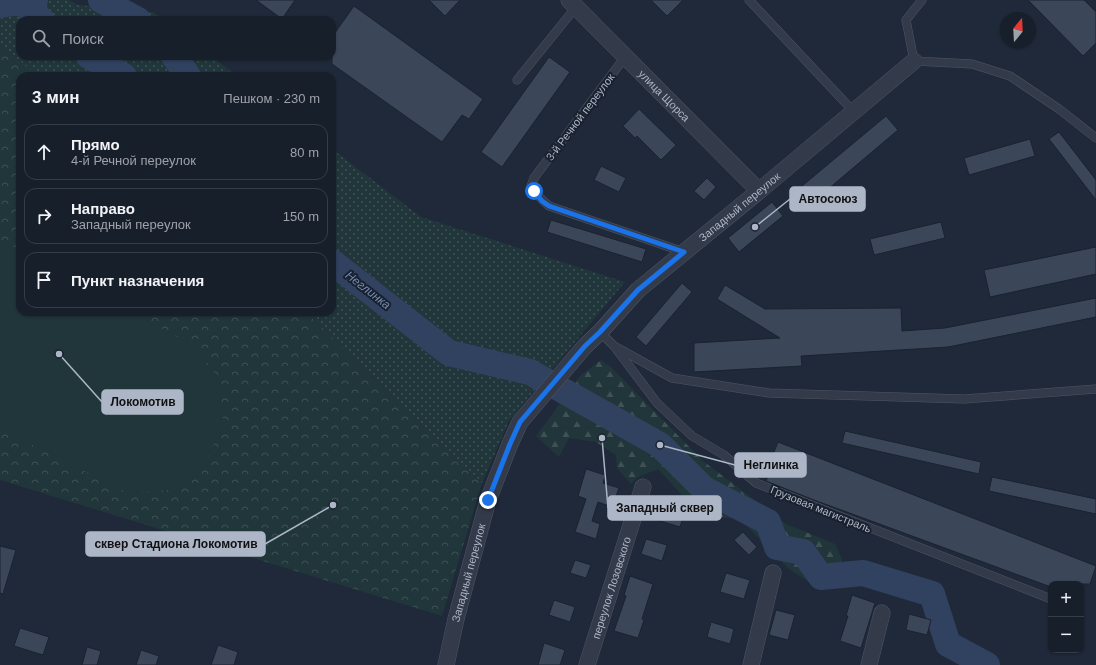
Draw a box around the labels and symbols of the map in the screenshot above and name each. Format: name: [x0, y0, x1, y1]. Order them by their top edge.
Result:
north arrow: [1000, 12, 1036, 48]
street label: улица Щорса: [636, 68, 693, 124]
street label: 3-й Речной переулок: [543, 71, 617, 163]
street label: Западный переулок: [696, 170, 783, 244]
route start: [525, 182, 543, 200]
callout: Автосоюз: [790, 187, 865, 211]
text: Автосоюз: [799, 192, 858, 206]
water label: Неглинка: [343, 268, 394, 312]
callout: Локомотив: [102, 390, 183, 414]
text: Локомотив: [110, 395, 176, 409]
callout: Неглинка: [735, 453, 806, 477]
text: Неглинка: [744, 458, 799, 472]
street label: Грузовая магистраль: [769, 483, 873, 535]
route end: [479, 491, 497, 509]
callout: Западный сквер: [608, 496, 721, 520]
text: Западный сквер: [616, 501, 714, 515]
street label: Западный переулок: [449, 522, 487, 623]
callout: сквер Стадиона Локомотив: [86, 532, 265, 556]
street label: переулок Лозовского: [590, 535, 633, 640]
text: сквер Стадиона Локомотив: [94, 537, 258, 551]

